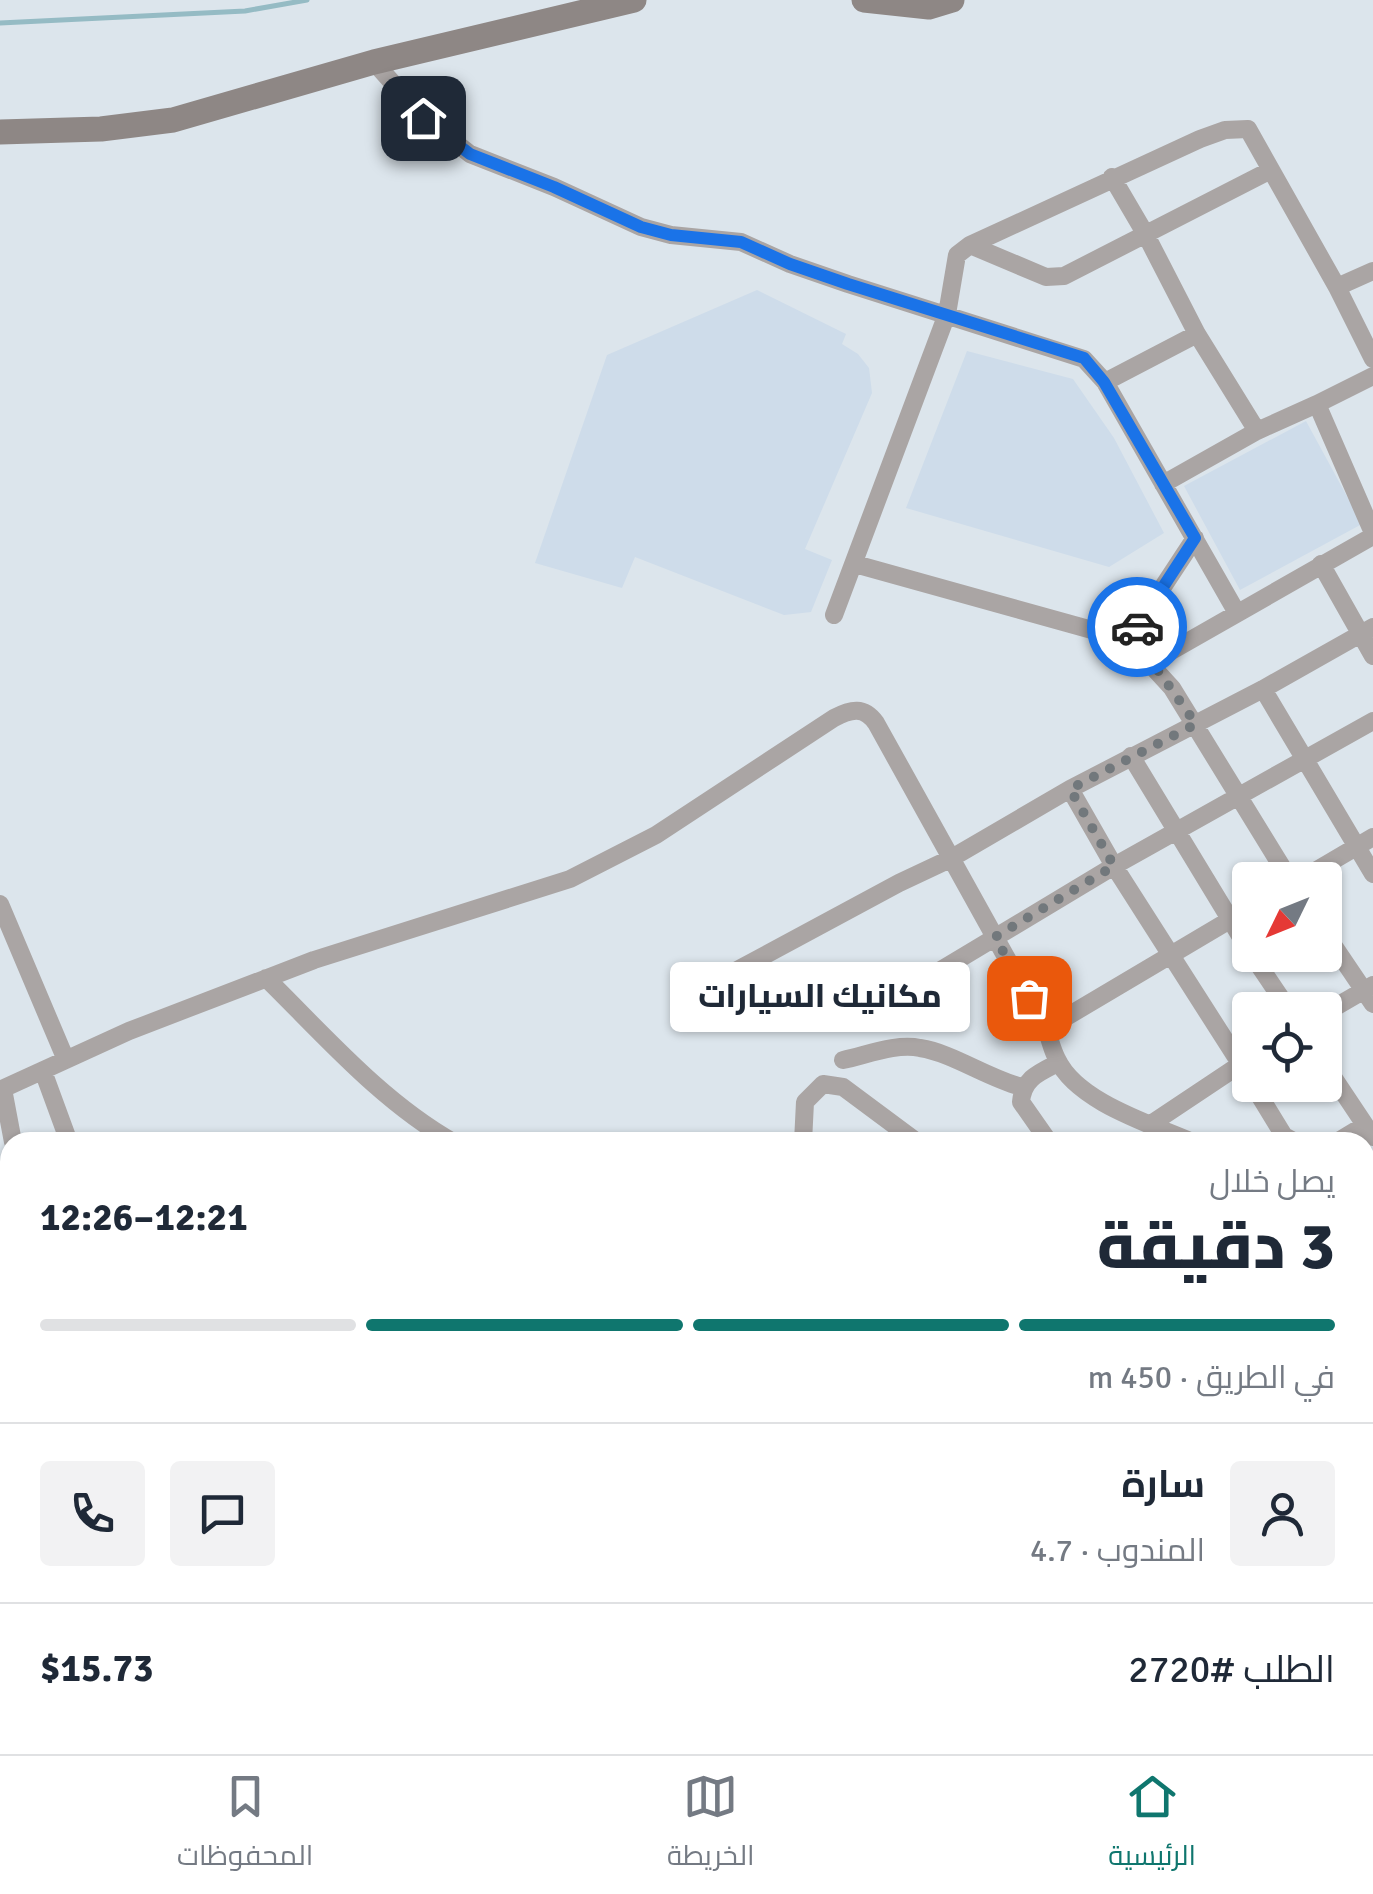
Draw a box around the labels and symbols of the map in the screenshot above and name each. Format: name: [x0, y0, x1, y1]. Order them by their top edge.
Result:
pin: [381, 76, 466, 161]
courier: [1087, 577, 1187, 677]
north arrow: [1232, 862, 1342, 972]
pin: [987, 956, 1072, 1041]
callout: مكانيك السيارات: [669, 963, 969, 1033]

